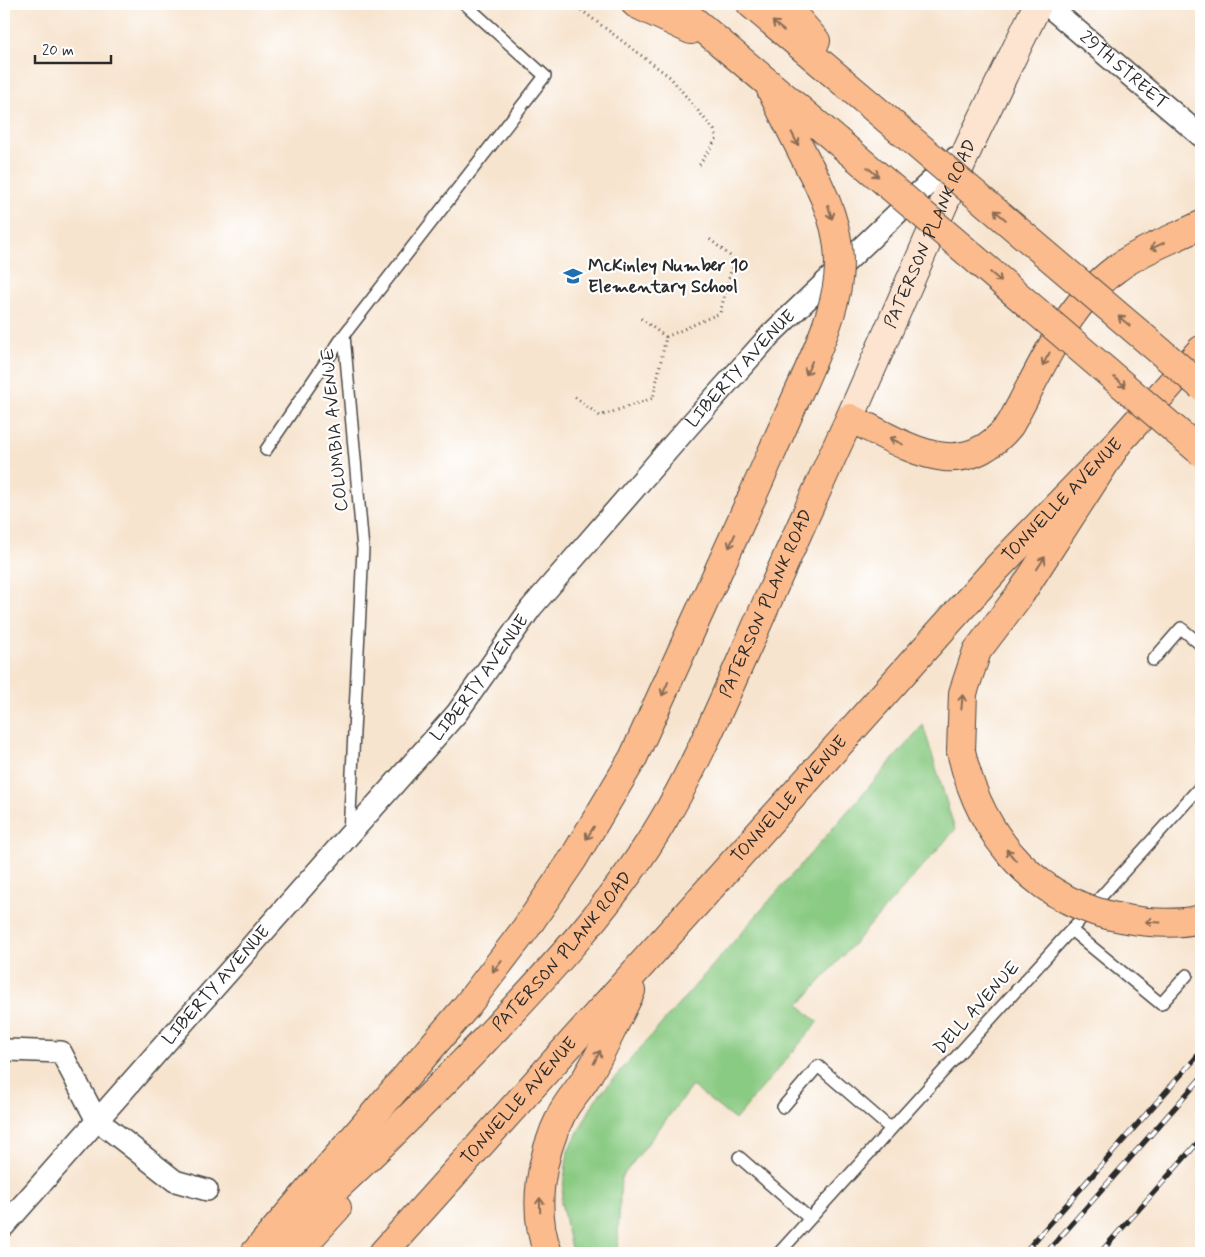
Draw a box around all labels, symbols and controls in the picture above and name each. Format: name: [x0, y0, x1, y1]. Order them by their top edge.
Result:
one-way arrow: [771, 21, 784, 32]
street label: 29TH STREET: [1074, 25, 1173, 115]
scale bar: [35, 32, 111, 64]
text: 20 m: [42, 41, 74, 61]
one-way arrow: [791, 131, 800, 146]
street label: PATERSON PLANK ROAD: [879, 136, 983, 332]
one-way arrow: [866, 166, 879, 177]
one-way arrow: [826, 204, 836, 220]
one-way arrow: [994, 210, 1007, 221]
one-way arrow: [1150, 242, 1165, 252]
place label: McKinley Number 10 Elementary School: [588, 254, 749, 299]
school or university icon: McKinley Number 10 Elementary School: [562, 265, 584, 287]
one-way arrow: [990, 271, 1003, 283]
street label: LIBERTY AVENUE: [681, 305, 801, 433]
one-way arrow: [1118, 315, 1131, 326]
street label: COLUMBIA AVENUE: [316, 347, 354, 513]
one-way arrow: [1041, 351, 1051, 366]
one-way arrow: [804, 360, 814, 375]
one-way arrow: [1113, 377, 1126, 388]
street label: TONNELLE AVENUE: [997, 433, 1128, 568]
one-way arrow: [888, 435, 903, 445]
street label: PATERSON PLANK ROAD: [714, 506, 819, 702]
one-way arrow: [727, 533, 736, 548]
one-way arrow: [1036, 556, 1046, 570]
street label: LIBERTY AVENUE: [425, 610, 535, 747]
one-way arrow: [660, 681, 670, 696]
one-way arrow: [957, 694, 967, 710]
street label: TONNELLE AVENUE: [726, 731, 853, 869]
one-way arrow: [585, 826, 595, 840]
one-way arrow: [1005, 848, 1016, 861]
street label: PATERSON PLANK ROAD: [487, 867, 638, 1037]
one-way arrow: [1145, 918, 1161, 927]
street label: LIBERTY AVENUE: [157, 921, 276, 1050]
street label: DELL AVENUE: [929, 956, 1026, 1060]
one-way arrow: [492, 960, 503, 973]
street label: TONNELLE AVENUE: [456, 1032, 583, 1170]
one-way arrow: [593, 1050, 602, 1065]
one-way arrow: [535, 1198, 545, 1214]

